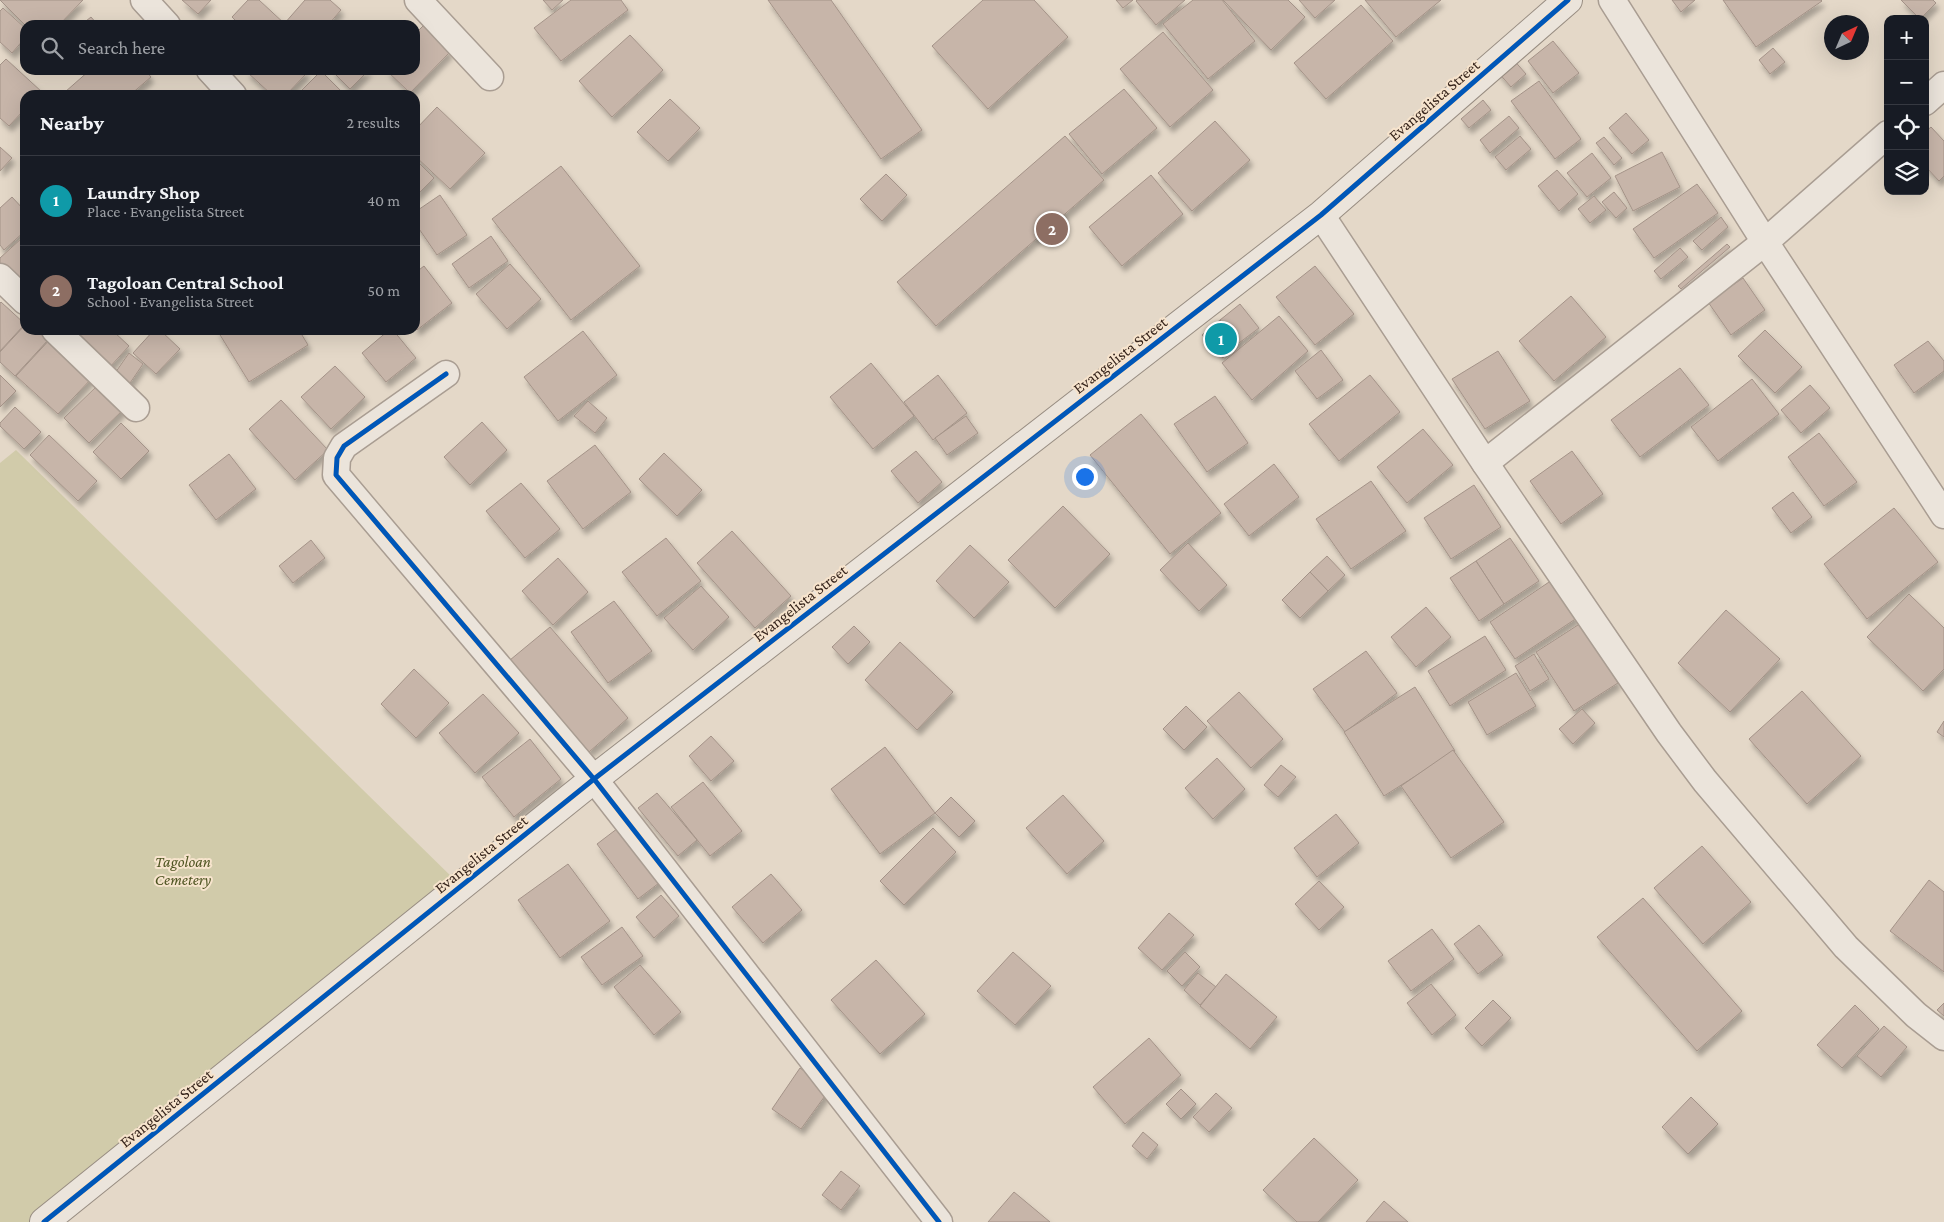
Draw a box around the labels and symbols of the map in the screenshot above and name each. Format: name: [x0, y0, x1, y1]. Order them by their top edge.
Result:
north arrow: [1824, 15, 1869, 60]
street label: Evangelista Street: [1385, 56, 1484, 145]
pin: 2: [1036, 210, 1068, 248]
street label: Evangelista Street: [1070, 313, 1171, 398]
pin: 1: [1205, 320, 1237, 358]
your location: [1072, 464, 1098, 490]
street label: Evangelista Street: [750, 561, 851, 646]
street label: Evangelista Street: [431, 811, 532, 897]
park label: Tagoloan Cemetery: [155, 853, 212, 889]
street label: Evangelista Street: [116, 1065, 217, 1151]

